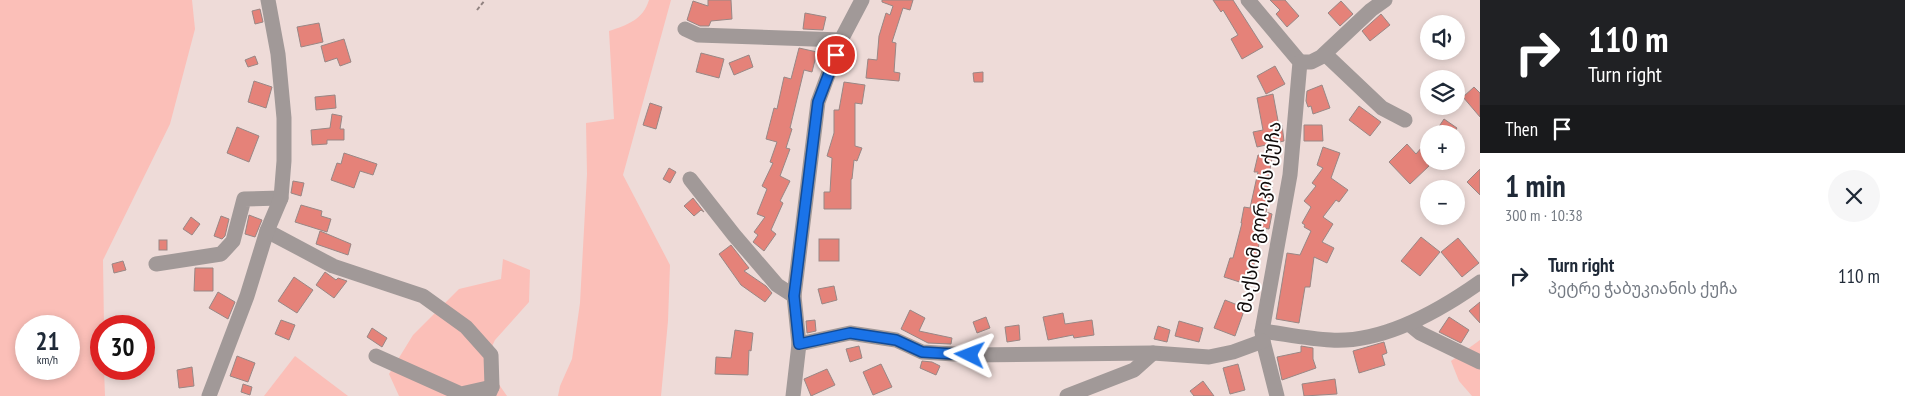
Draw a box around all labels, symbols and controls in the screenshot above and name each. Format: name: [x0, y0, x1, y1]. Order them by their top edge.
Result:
map controls: [1420, 15, 1465, 225]
button: sound: [1420, 15, 1465, 60]
text: 110 m: [1588, 16, 1669, 62]
icon: right: [1505, 20, 1570, 85]
pin: [815, 34, 857, 76]
icon: arrive: [822, 41, 850, 69]
text: Turn right: [1588, 60, 1662, 88]
button: layers: [1420, 70, 1465, 115]
icon: arrive: [1548, 115, 1576, 143]
text: Then: [1505, 117, 1538, 141]
street label: მაქსიმ გორკის ქუჩა: [1232, 119, 1286, 315]
button: +: [1420, 125, 1465, 170]
text: 1 min: [1505, 166, 1566, 205]
button: close: [1828, 170, 1880, 222]
button: −: [1420, 180, 1465, 225]
text: 300 m · 10:38: [1505, 205, 1583, 225]
text: Turn right: [1548, 253, 1614, 277]
icon: right: [1505, 262, 1533, 290]
text: 110 m: [1838, 264, 1880, 288]
text: პეტრე ჭაბუკიანის ქუჩა: [1548, 278, 1737, 298]
speed limit sign: 30: [90, 315, 155, 380]
text: 21: [36, 325, 59, 357]
position arrow: [943, 328, 995, 380]
text: km/h: [37, 352, 58, 367]

